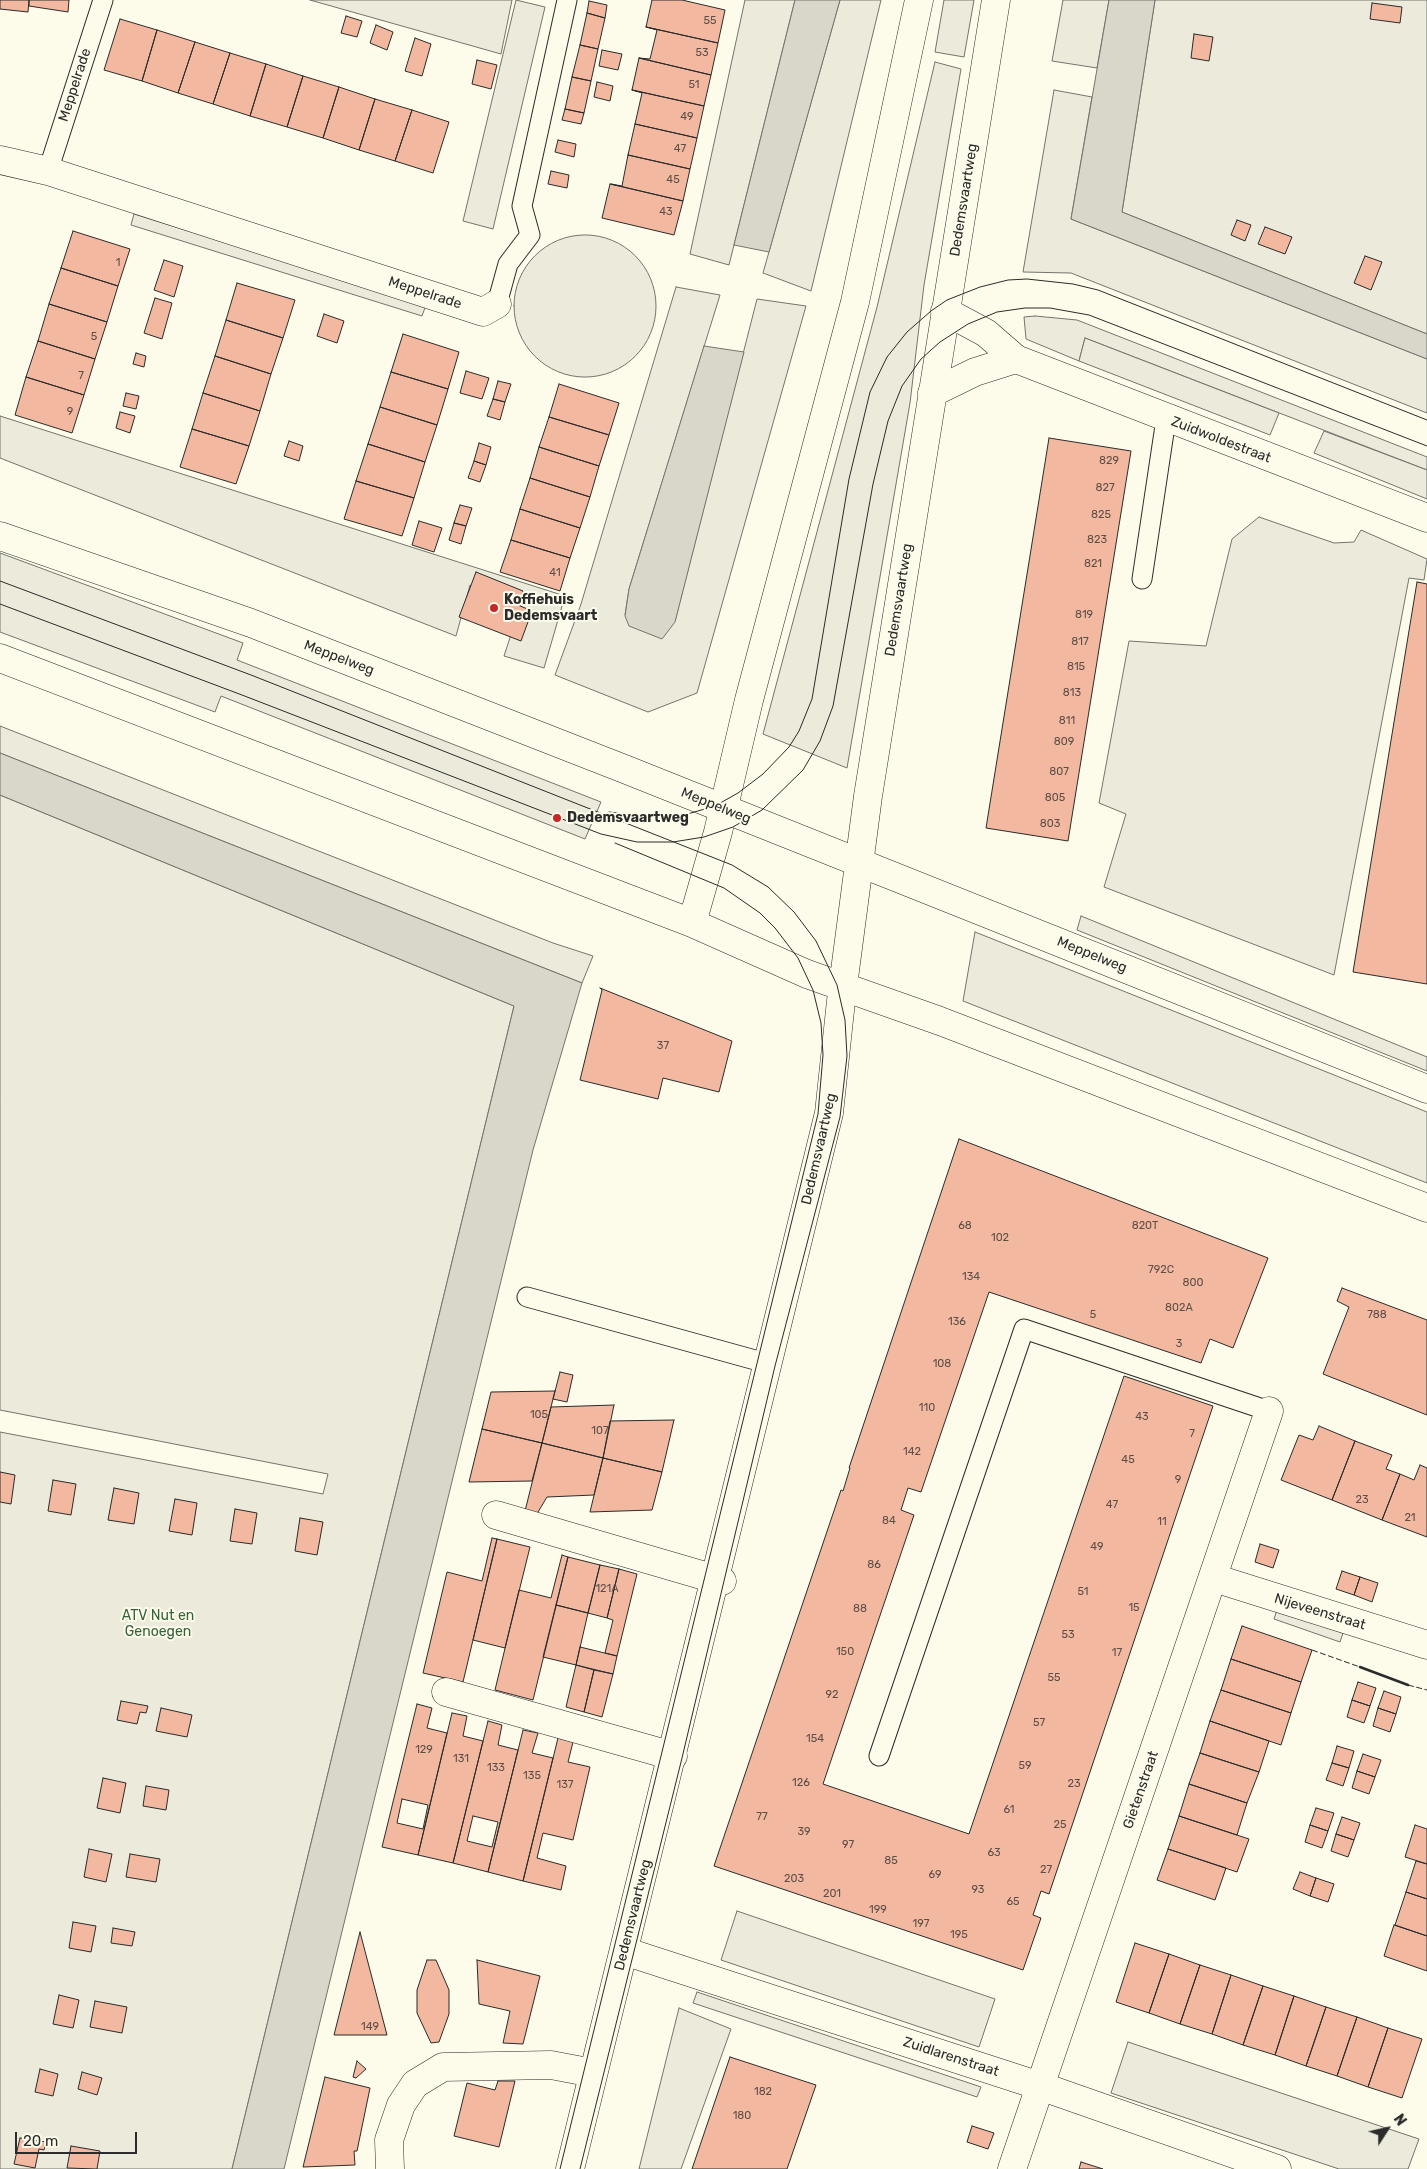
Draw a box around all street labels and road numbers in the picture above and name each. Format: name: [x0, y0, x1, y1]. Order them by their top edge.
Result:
street label: Meppelrade: [55, 46, 95, 124]
street label: Dedemsvaartweg: [947, 142, 981, 258]
street label: Meppelrade: [386, 273, 464, 313]
street label: Zuidwoldestraat: [1169, 413, 1273, 467]
street label: Dedemsvaartweg: [882, 542, 916, 658]
street label: Meppelweg: [301, 637, 377, 679]
street label: Meppelweg: [678, 784, 754, 828]
street label: Meppelweg: [1054, 933, 1130, 977]
street label: Dedemsvaartweg: [798, 1092, 840, 1206]
street label: Nijeveenstraat: [1272, 1590, 1368, 1634]
street label: Gietenstraat: [1120, 1749, 1162, 1831]
street label: Dedemsvaartweg: [611, 1858, 655, 1972]
street label: Zuidlarenstraat: [901, 2034, 1001, 2080]

